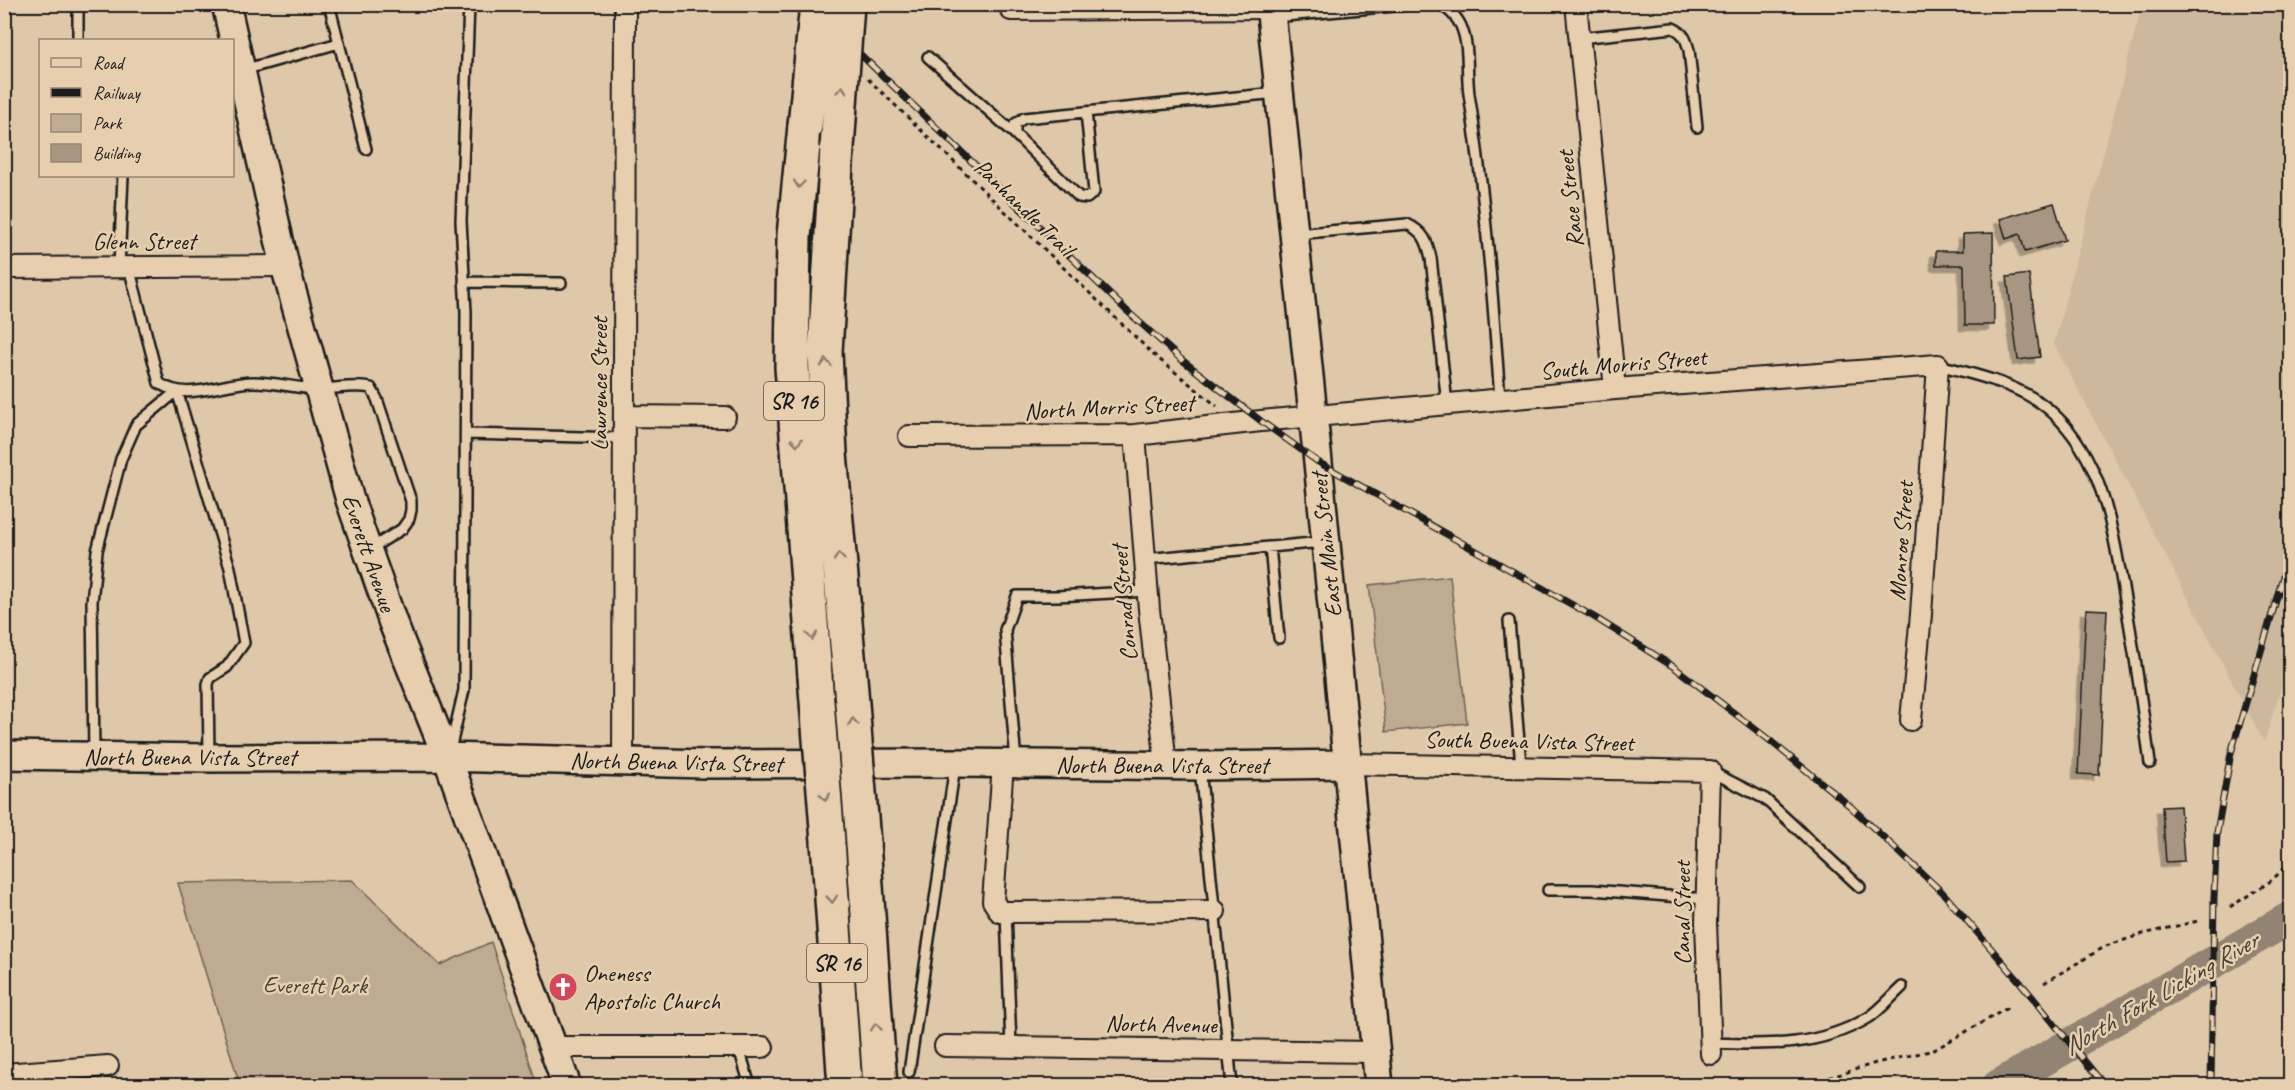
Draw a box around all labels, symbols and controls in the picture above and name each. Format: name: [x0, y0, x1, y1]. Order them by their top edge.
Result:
legend: [39, 39, 234, 177]
text: Road: [93, 52, 126, 74]
text: Railway: [93, 82, 141, 104]
one-way arrow: [835, 86, 848, 95]
text: Park: [93, 112, 123, 134]
text: Building: [93, 142, 142, 164]
street label: Race Street: [1550, 147, 1590, 249]
street label: Panhandle Trail: [968, 152, 1083, 265]
one-way arrow: [793, 180, 806, 189]
street label: Glenn Street: [93, 226, 199, 256]
street label: Lawrence Street: [584, 315, 614, 451]
street label: South Morris Street: [1539, 342, 1709, 386]
one-way arrow: [819, 358, 832, 367]
road number: SR 16: [764, 382, 824, 420]
street label: North Morris Street: [1023, 387, 1198, 426]
one-way arrow: [790, 437, 803, 446]
street label: East Main Street: [1303, 468, 1348, 619]
street label: Monroe Street: [1882, 479, 1920, 601]
street label: Everett Avenue: [335, 491, 404, 617]
street label: Conrad Street: [1104, 541, 1144, 662]
one-way arrow: [833, 553, 846, 562]
one-way arrow: [805, 632, 818, 641]
one-way arrow: [847, 718, 860, 727]
street label: South Buena Vista Street: [1424, 724, 1636, 758]
street label: North Buena Vista Street: [84, 742, 299, 772]
street label: North Buena Vista Street: [570, 745, 786, 779]
street label: North Buena Vista Street: [1056, 750, 1271, 780]
one-way arrow: [818, 792, 831, 801]
street label: Canal Street: [1667, 859, 1697, 965]
one-way arrow: [826, 895, 839, 904]
water label: North Fork Licking River: [2057, 922, 2267, 1063]
road number: SR 16: [807, 944, 867, 982]
place label: Oneness Apostolic Church: [584, 958, 721, 1016]
park label: Everett Park: [263, 970, 369, 1000]
church icon: Oneness Apostolic Church: [547, 971, 579, 1003]
street label: North Avenue: [1105, 1008, 1219, 1040]
one-way arrow: [870, 1023, 883, 1032]

